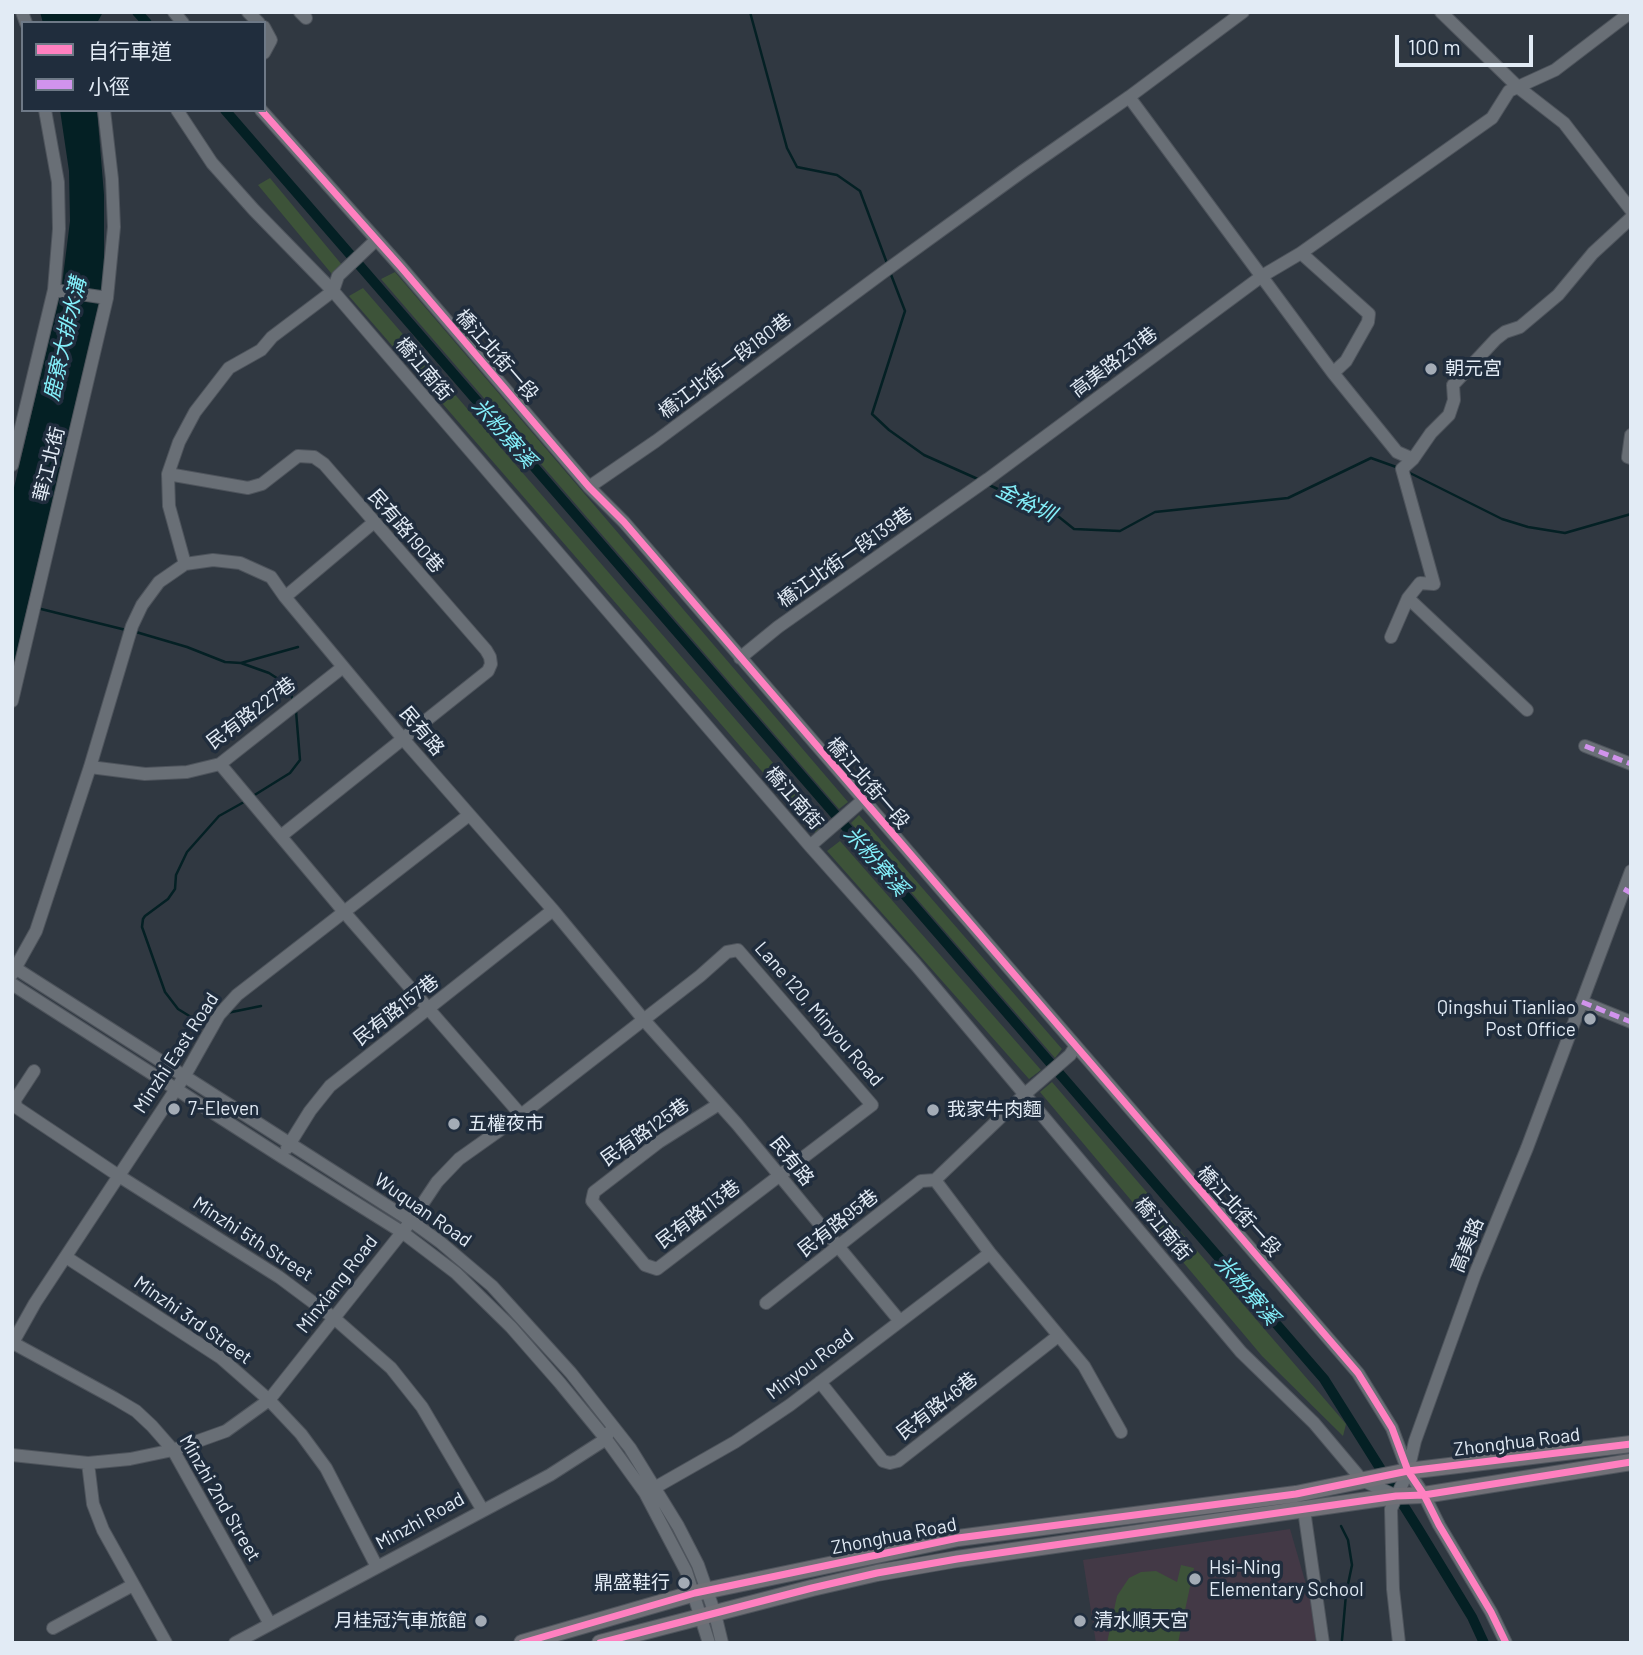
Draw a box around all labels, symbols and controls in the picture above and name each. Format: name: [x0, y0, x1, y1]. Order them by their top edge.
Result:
legend: [21, 21, 266, 112]
scale bar: [1398, 21, 1536, 65]
text: 100 m: [1408, 34, 1461, 59]
text: 自行車道: [88, 38, 172, 63]
text: 小徑: [88, 73, 130, 98]
water label: 鹿寮大排水溝: [39, 275, 91, 403]
street label: 橋江北街一段: [451, 305, 543, 405]
street label: 橋江北街一段180巷: [654, 309, 796, 423]
street label: 高美路231巷: [1066, 322, 1162, 402]
street label: 橋江南街: [391, 333, 457, 405]
place label: 朝元宮: [1445, 358, 1502, 380]
marker: 朝元宮: [1423, 361, 1439, 377]
water label: 米粉寮溪: [467, 393, 541, 473]
street label: 華江北街: [29, 424, 69, 504]
water label: 金裕圳: [992, 477, 1060, 527]
street label: 民有路190巷: [364, 485, 448, 577]
street label: 橋江北街一段139巷: [773, 502, 917, 612]
street label: 民有路227巷: [202, 672, 300, 754]
street label: 民有路: [395, 702, 449, 760]
street label: 橋江北街一段: [822, 733, 914, 833]
street label: 橋江南街: [760, 762, 828, 834]
water label: 米粉寮溪: [839, 821, 913, 901]
street label: Lane 120, Minyou Road: [750, 937, 888, 1091]
street label: 民有路157巷: [349, 970, 443, 1050]
street label: Minzhi East Road: [129, 988, 223, 1118]
place label: Qingshui Tianliao Post Office: [1437, 997, 1576, 1041]
marker: Qingshui Tianliao Post Office: [1582, 1011, 1598, 1027]
street label: 民有路125巷: [596, 1093, 694, 1171]
place label: 7-Eleven: [188, 1098, 259, 1120]
place label: 我家牛肉麵: [947, 1099, 1042, 1121]
marker: 7-Eleven: [166, 1101, 182, 1117]
marker: 我家牛肉麵: [925, 1102, 941, 1118]
place label: 五權夜市: [468, 1113, 544, 1135]
marker: 五權夜市: [446, 1116, 462, 1132]
street label: 民有路: [765, 1132, 819, 1190]
street label: 橋江北街一段: [1192, 1161, 1286, 1261]
street label: Wuquan Road: [370, 1168, 476, 1252]
street label: 民有路113巷: [652, 1175, 744, 1253]
street label: 民有路95巷: [793, 1185, 883, 1261]
street label: Minzhi 5th Street: [189, 1192, 317, 1286]
street label: 橋江南街: [1130, 1193, 1196, 1265]
street label: 高美路: [1446, 1214, 1488, 1276]
street label: Minxiang Road: [292, 1230, 382, 1338]
water label: 米粉寮溪: [1210, 1250, 1284, 1330]
street label: Minzhi 3rd Street: [130, 1271, 256, 1369]
street label: Minyou Road: [762, 1324, 858, 1404]
street label: 民有路46巷: [892, 1367, 982, 1445]
street label: Zhonghua Road: [1452, 1423, 1582, 1461]
street label: Minzhi 2nd Street: [175, 1431, 265, 1565]
street label: Minzhi Road: [372, 1487, 468, 1555]
street label: Zhonghua Road: [829, 1513, 959, 1559]
place label: Hsi-Ning Elementary School: [1209, 1557, 1364, 1601]
marker: Hsi-Ning Elementary School: [1187, 1571, 1203, 1587]
place label: 鼎盛鞋行: [594, 1572, 670, 1594]
marker: 鼎盛鞋行: [676, 1575, 692, 1591]
place label: 月桂冠汽車旅館: [334, 1610, 467, 1632]
place label: 清水順天宮: [1094, 1610, 1189, 1632]
marker: 月桂冠汽車旅館: [473, 1613, 489, 1629]
marker: 清水順天宮: [1072, 1613, 1088, 1629]

